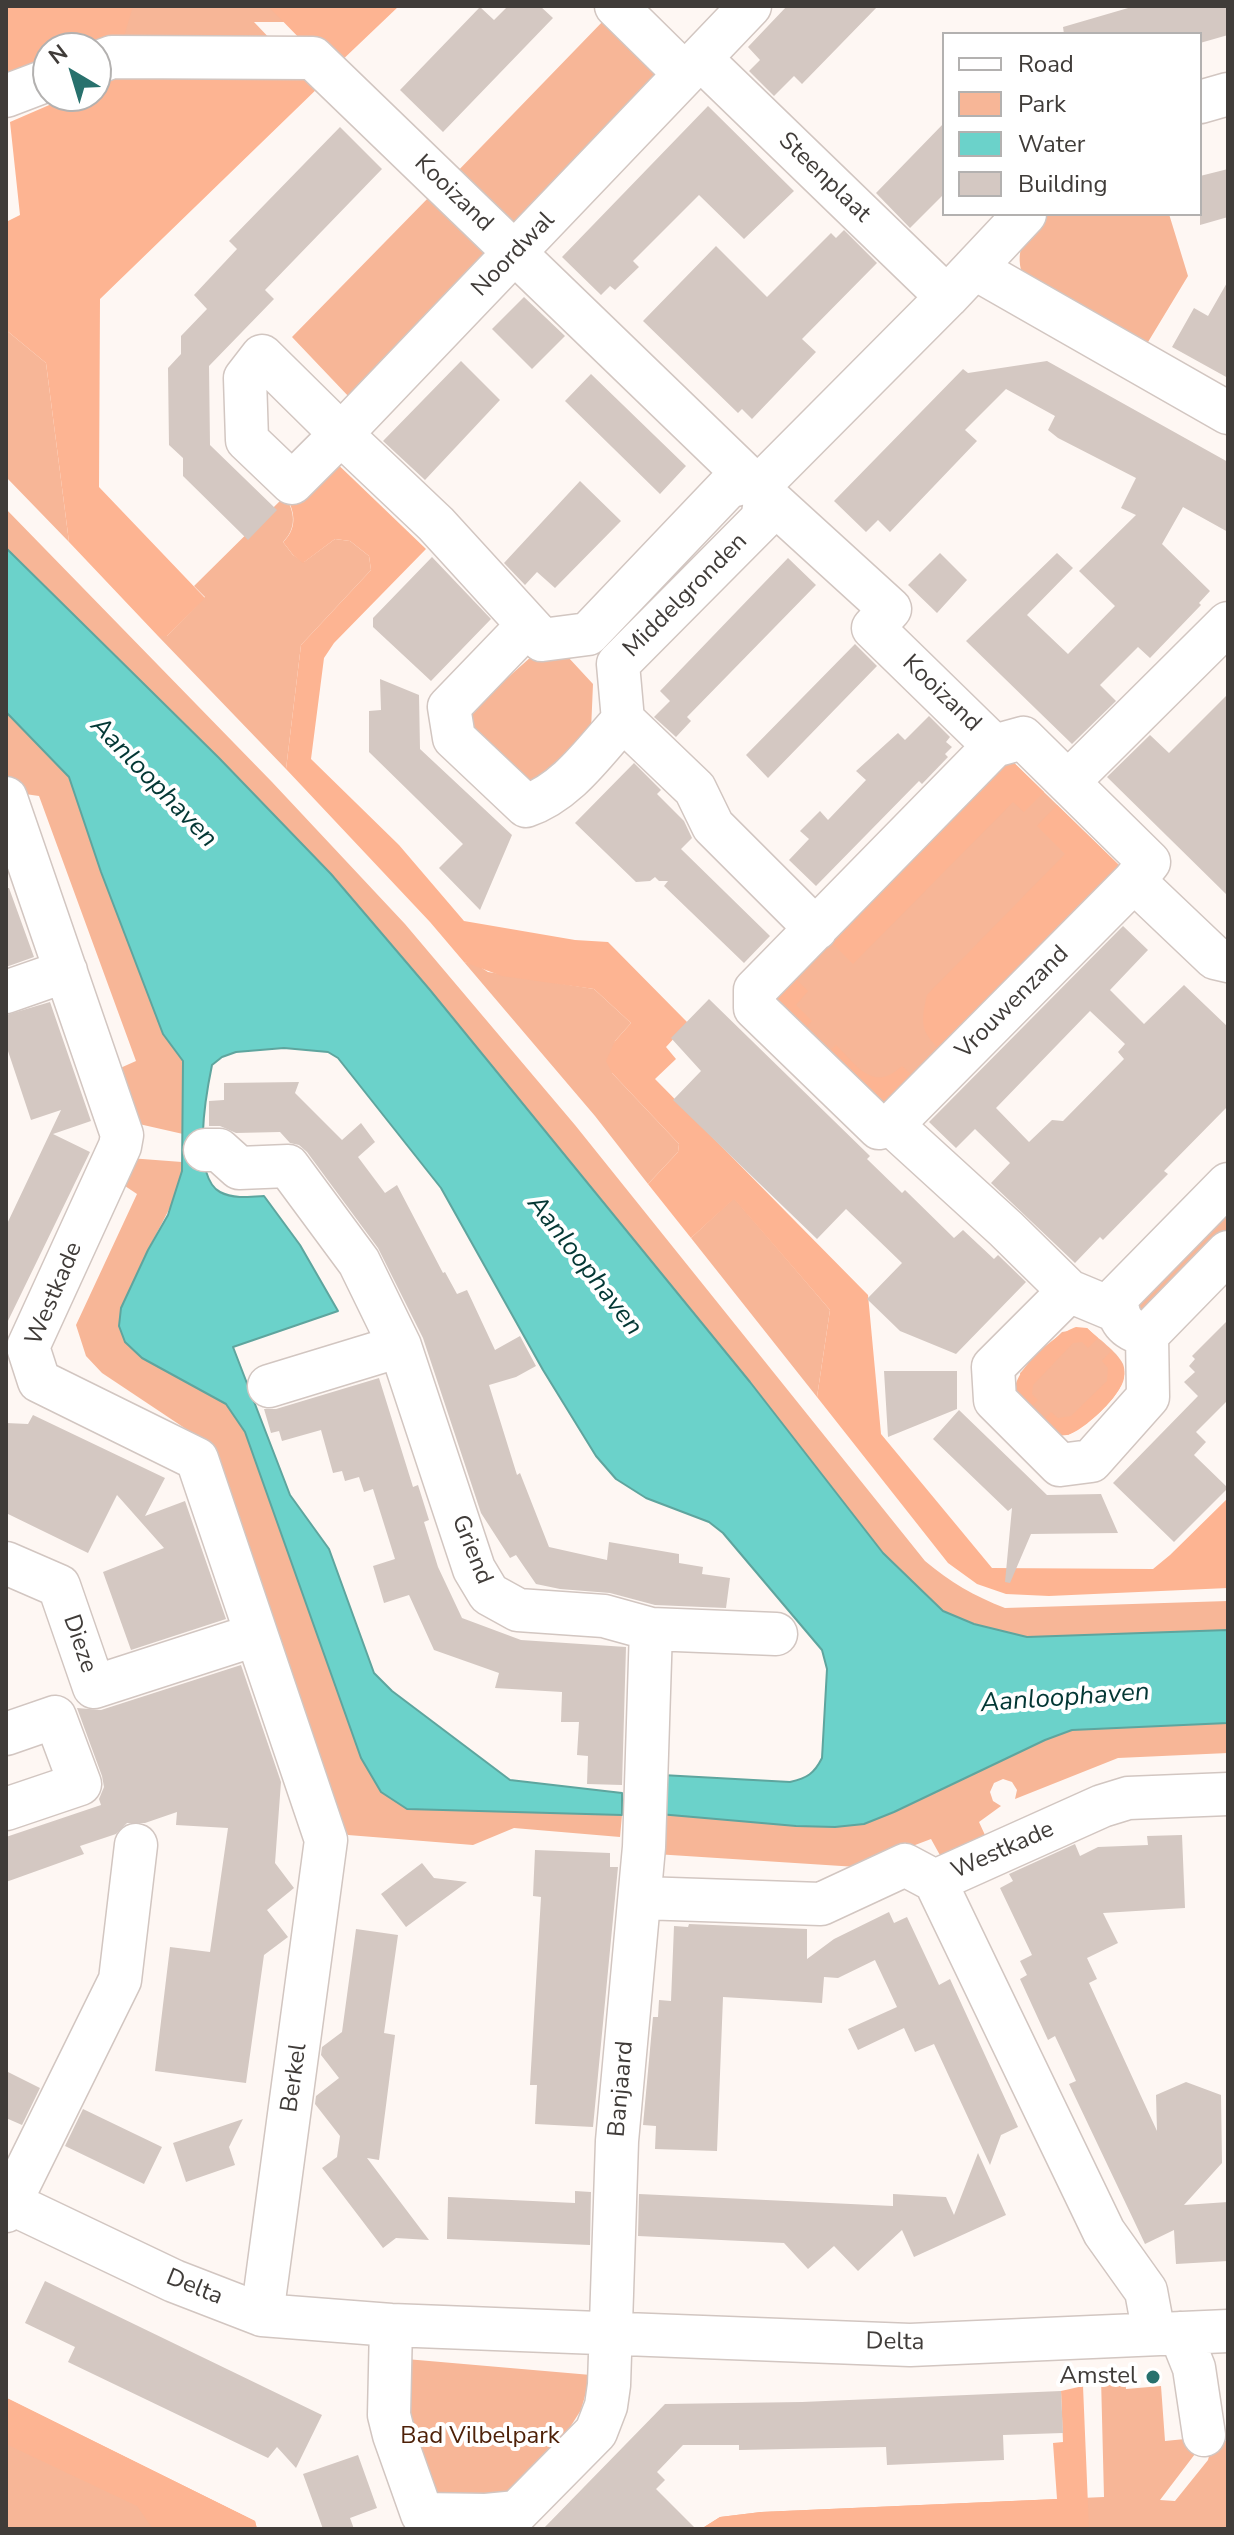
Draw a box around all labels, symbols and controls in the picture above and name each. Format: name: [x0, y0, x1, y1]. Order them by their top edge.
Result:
north arrow: [32, 32, 112, 112]
legend: [942, 32, 1202, 216]
text: N: [43, 38, 74, 72]
text: Road: [1018, 48, 1074, 80]
text: Park: [1018, 88, 1066, 120]
street label: Steenplaat: [772, 127, 876, 229]
text: Water: [1018, 128, 1085, 160]
street label: Kooizand: [408, 149, 498, 239]
text: Building: [1018, 168, 1108, 200]
street label: Noordwal: [467, 207, 561, 303]
street label: Middelgronden: [618, 528, 754, 664]
street label: Kooizand: [896, 649, 986, 739]
water label: Aanloophaven: [83, 711, 223, 855]
street label: Vrouwenzand: [950, 940, 1076, 1066]
water label: Aanloophaven: [520, 1190, 648, 1342]
street label: Westkade: [20, 1238, 90, 1350]
street label: Griend: [444, 1511, 498, 1589]
street label: Dieze: [56, 1611, 102, 1677]
water label: Aanloophaven: [979, 1678, 1151, 1720]
street label: Westkade: [947, 1816, 1059, 1886]
street label: Banjaard: [603, 2040, 641, 2138]
street label: Berkel: [276, 2042, 314, 2114]
street label: Delta: [161, 2264, 227, 2312]
street label: Delta: [865, 2328, 925, 2358]
place label: Amstel: [1059, 2363, 1137, 2391]
marker: Amstel: [1144, 2368, 1162, 2386]
park label: Bad Vilbelpark: [400, 2423, 560, 2451]

